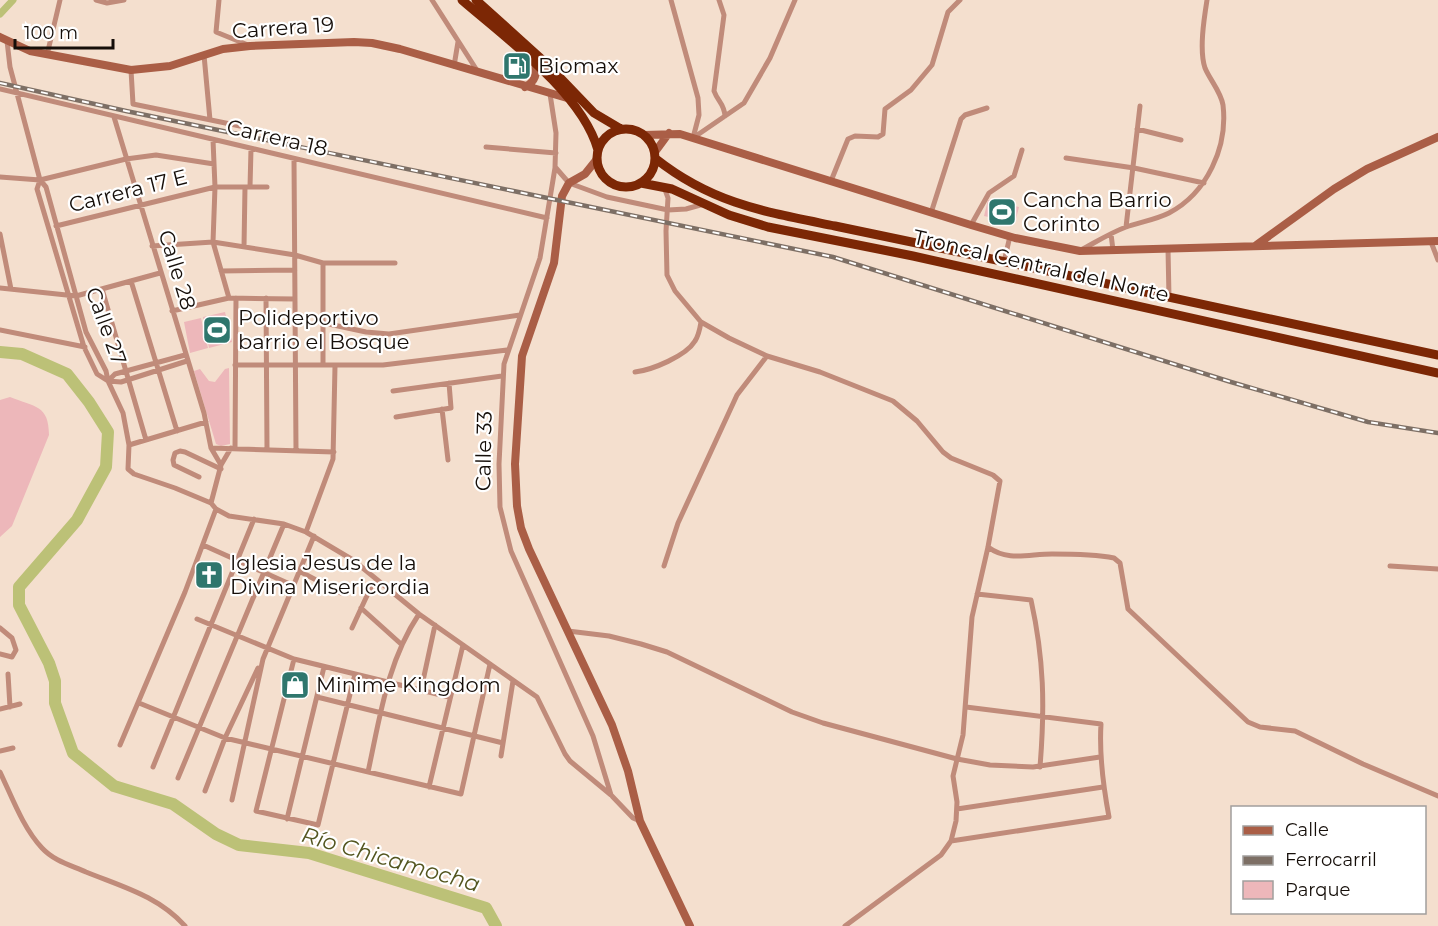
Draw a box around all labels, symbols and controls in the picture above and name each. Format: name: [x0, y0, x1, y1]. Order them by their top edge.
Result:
street label: Carrera 19: [231, 11, 335, 44]
scale bar: [15, 12, 112, 50]
text: 100 m: [24, 22, 78, 44]
fuel station icon: Biomax: [501, 50, 533, 82]
place label: Biomax: [538, 53, 619, 78]
street label: Carrera 18: [224, 114, 330, 161]
street label: Carrera 17 E: [66, 164, 190, 217]
place label: Cancha Barrio Corinto: [1023, 187, 1172, 236]
sports icon: Cancha Barrio Corinto: [986, 196, 1018, 228]
street label: Troncal Central del Norte: [911, 224, 1171, 307]
street label: Calle 28: [154, 227, 201, 313]
street label: Calle 27: [81, 284, 132, 368]
place label: Polideportivo barrio el Bosque: [238, 305, 410, 354]
sports icon: Polideportivo barrio el Bosque: [201, 314, 233, 346]
street label: Calle 33: [470, 411, 497, 491]
place label: Iglesia Jesus de la Divina Misericordia: [230, 550, 430, 599]
church icon: Iglesia Jesus de la Divina Misericordia: [193, 559, 225, 591]
shop icon: Minime Kingdom: [279, 669, 311, 701]
place label: Minime Kingdom: [316, 672, 501, 697]
legend: [1231, 806, 1426, 914]
text: Calle: [1285, 819, 1329, 841]
water label: Río Chicamocha: [299, 821, 483, 898]
text: Ferrocarril: [1285, 849, 1377, 871]
text: Parque: [1285, 879, 1351, 901]

